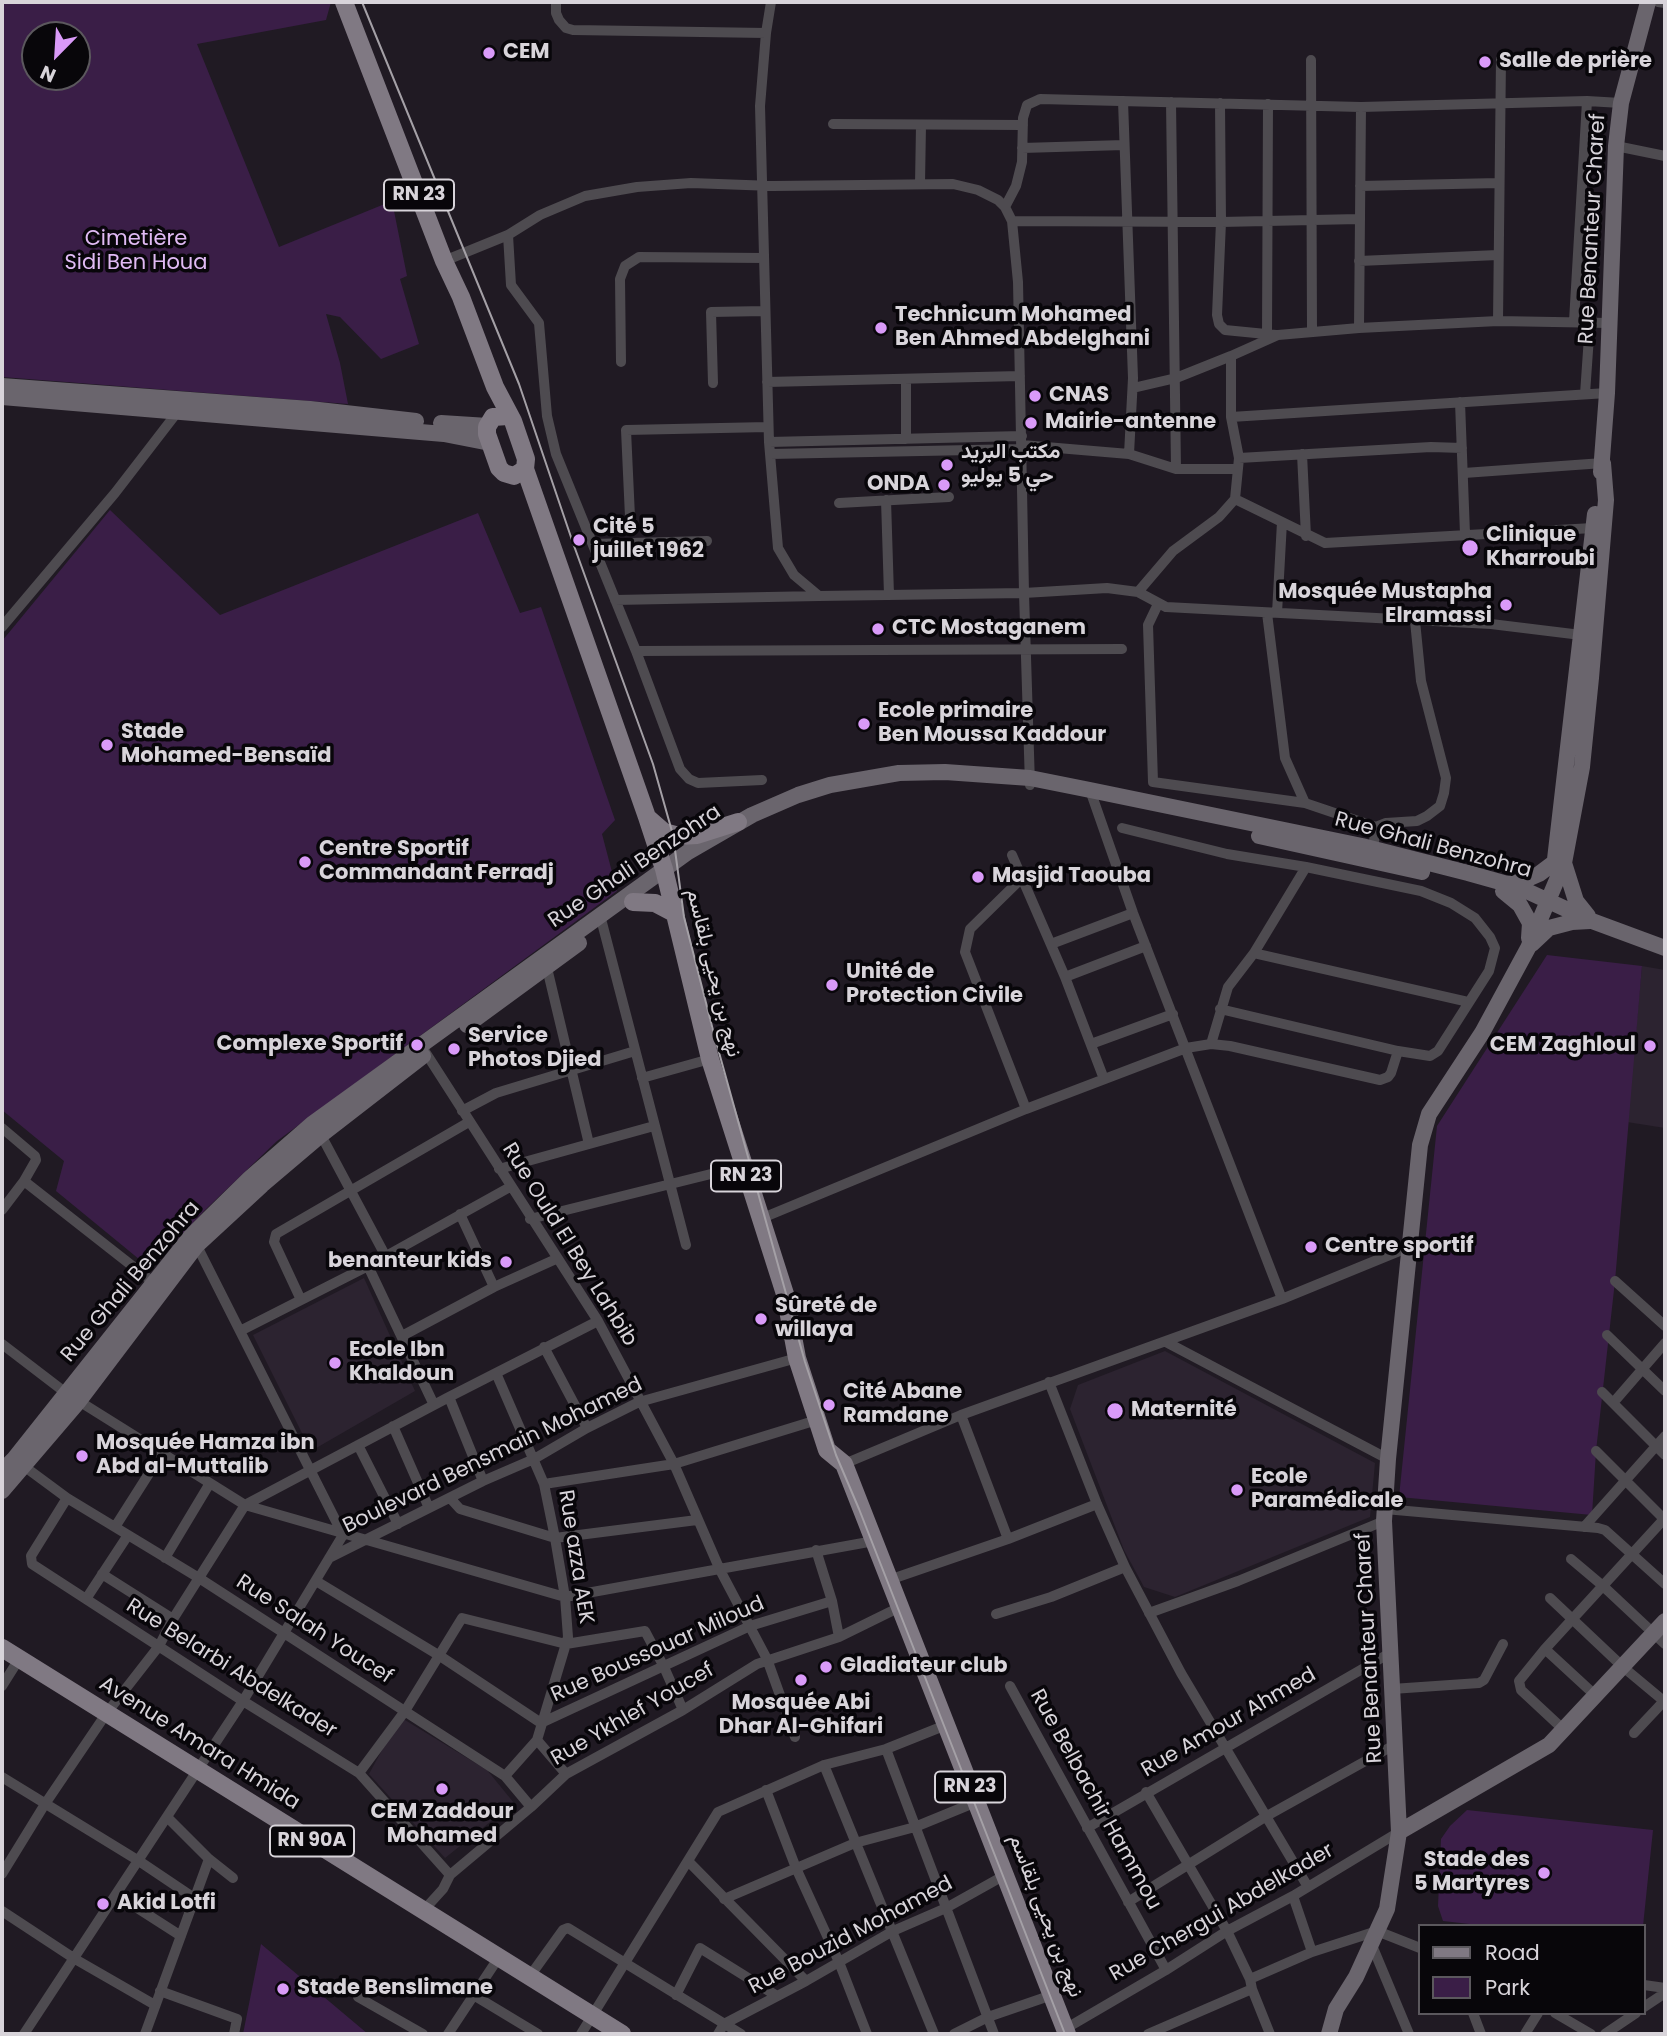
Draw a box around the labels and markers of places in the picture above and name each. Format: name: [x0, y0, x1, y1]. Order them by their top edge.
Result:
place label: CEM: [503, 40, 550, 66]
marker: CEM: [481, 45, 497, 61]
place label: Salle de prière: [1499, 49, 1652, 75]
marker: Salle de prière: [1477, 54, 1493, 70]
place label: Technicum Mohamed Ben Ahmed Abdelghani: [895, 303, 1150, 353]
marker: Technicum Mohamed Ben Ahmed Abdelghani: [873, 320, 889, 336]
place label: CNAS: [1049, 383, 1109, 409]
marker: CNAS: [1027, 388, 1043, 404]
place label: Mairie-antenne: [1045, 410, 1216, 436]
marker: Mairie-antenne: [1023, 415, 1039, 431]
place label: مكتب البريد حي 5 يوليو: [961, 440, 1060, 490]
marker: مكتب البريد حي 5 يوليو: [939, 457, 955, 473]
place label: ONDA: [867, 472, 930, 498]
marker: ONDA: [936, 477, 952, 493]
place label: Cité 5 juillet 1962: [593, 515, 704, 565]
place label: Clinique Kharroubi: [1486, 523, 1595, 573]
marker: Cité 5 juillet 1962: [571, 532, 587, 548]
marker: Clinique Kharroubi: [1460, 538, 1480, 558]
place label: Mosquée Mustapha Elramassi: [1278, 580, 1492, 630]
marker: Mosquée Mustapha Elramassi: [1498, 597, 1514, 613]
place label: CTC Mostaganem: [892, 616, 1086, 642]
marker: CTC Mostaganem: [870, 621, 886, 637]
place label: Ecole primaire Ben Moussa Kaddour: [878, 699, 1106, 749]
marker: Ecole primaire Ben Moussa Kaddour: [856, 716, 872, 732]
place label: Stade Mohamed-Bensaïd: [121, 720, 332, 770]
marker: Stade Mohamed-Bensaïd: [99, 737, 115, 753]
place label: Centre Sportif Commandant Ferradj: [319, 837, 554, 887]
marker: Centre Sportif Commandant Ferradj: [297, 854, 313, 870]
place label: Masjid Taouba: [992, 864, 1151, 890]
marker: Masjid Taouba: [970, 869, 986, 885]
place label: Unité de Protection Civile: [846, 960, 1023, 1010]
marker: Unité de Protection Civile: [824, 977, 840, 993]
place label: Service Photos Djied: [468, 1024, 602, 1074]
place label: Complexe Sportif: [216, 1032, 403, 1058]
place label: CEM Zaghloul: [1490, 1033, 1636, 1059]
marker: Complexe Sportif: [409, 1037, 425, 1053]
marker: CEM Zaghloul: [1642, 1038, 1658, 1054]
marker: Service Photos Djied: [446, 1041, 462, 1057]
place label: Centre sportif: [1325, 1234, 1474, 1260]
marker: Centre sportif: [1303, 1239, 1319, 1255]
place label: benanteur kids: [328, 1249, 492, 1275]
marker: benanteur kids: [498, 1254, 514, 1270]
place label: Sûreté de willaya: [775, 1294, 877, 1344]
marker: Sûreté de willaya: [753, 1311, 769, 1327]
place label: Ecole Ibn Khaldoun: [349, 1338, 454, 1388]
marker: Ecole Ibn Khaldoun: [327, 1355, 343, 1371]
place label: Cité Abane Ramdane: [843, 1380, 962, 1430]
marker: Cité Abane Ramdane: [821, 1397, 837, 1413]
place label: Maternité: [1131, 1398, 1237, 1424]
marker: Maternité: [1105, 1401, 1125, 1421]
place label: Mosquée Hamza ibn Abd al-Muttalib: [96, 1431, 315, 1481]
marker: Mosquée Hamza ibn Abd al-Muttalib: [74, 1448, 90, 1464]
place label: Ecole Paramédicale: [1251, 1465, 1403, 1515]
marker: Ecole Paramédicale: [1229, 1482, 1245, 1498]
place label: Gladiateur club: [840, 1654, 1008, 1680]
marker: Gladiateur club: [818, 1659, 834, 1675]
marker: Mosquée Abi Dhar Al-Ghifari: [793, 1672, 809, 1688]
place label: Mosquée Abi Dhar Al-Ghifari: [719, 1691, 883, 1741]
marker: CEM Zaddour Mohamed: [434, 1781, 450, 1797]
place label: CEM Zaddour Mohamed: [371, 1800, 513, 1850]
place label: Stade des 5 Martyres: [1414, 1848, 1530, 1898]
marker: Stade des 5 Martyres: [1536, 1865, 1552, 1881]
place label: Akid Lotfi: [117, 1891, 216, 1917]
marker: Akid Lotfi: [95, 1896, 111, 1912]
place label: Stade Benslimane: [297, 1976, 493, 2002]
marker: Stade Benslimane: [275, 1981, 291, 1997]

